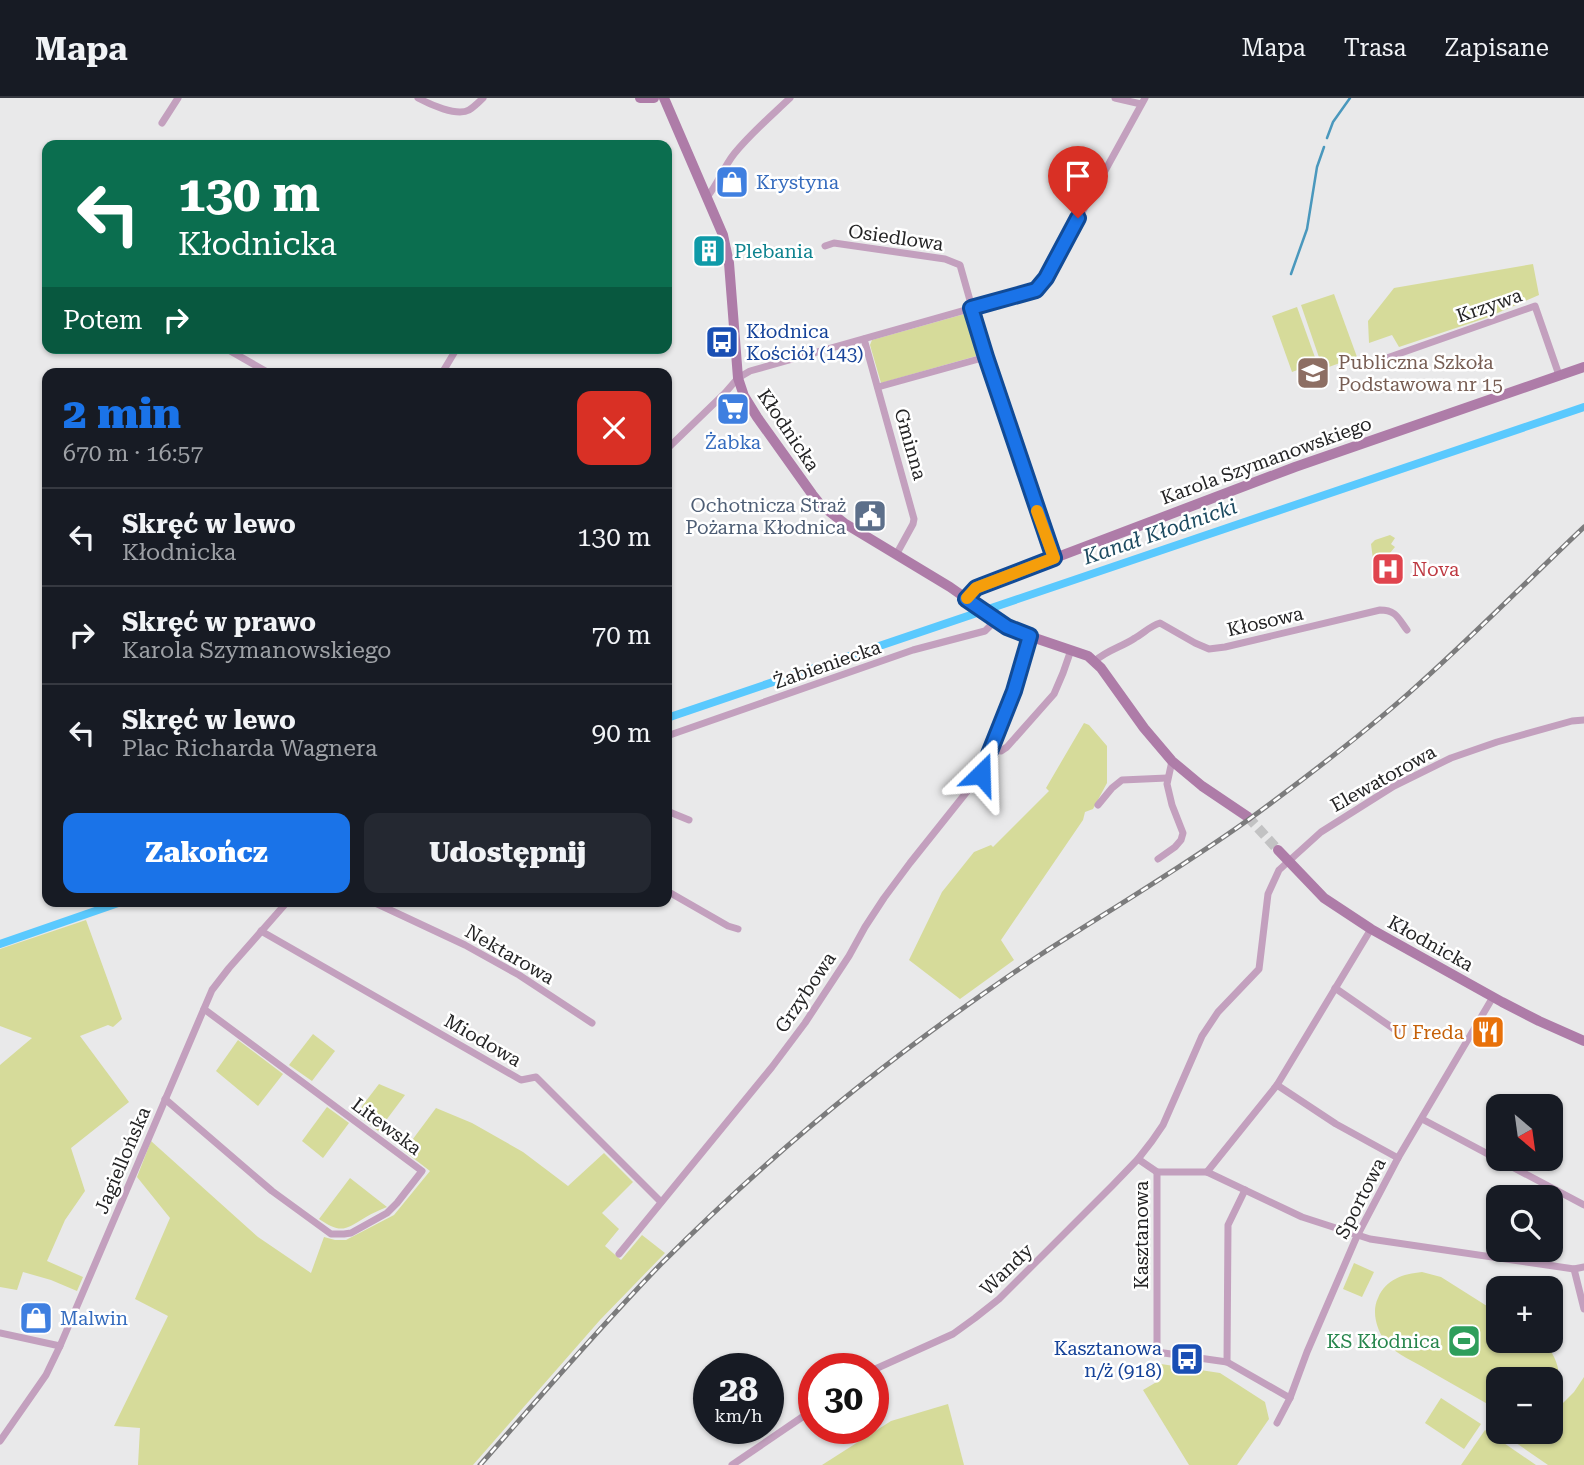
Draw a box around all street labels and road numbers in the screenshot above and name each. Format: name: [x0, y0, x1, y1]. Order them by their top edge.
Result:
street label: Osiedlowa: [847, 219, 946, 256]
street label: Krzywa: [1453, 283, 1526, 327]
street label: Kłodnicka: [753, 385, 825, 476]
street label: Gminna: [889, 406, 932, 483]
street label: Karola Szymanowskiego: [1158, 412, 1375, 509]
street label: Kłosowa: [1225, 601, 1306, 641]
street label: Żabieniecka: [770, 635, 885, 694]
street label: Elewatorowa: [1326, 740, 1441, 817]
street label: Kłodnicka: [1384, 911, 1478, 977]
street label: Nektarowa: [461, 920, 559, 990]
street label: Grzybowa: [770, 947, 841, 1037]
street label: Miodowa: [440, 1009, 526, 1072]
street label: Litewska: [347, 1093, 427, 1160]
street label: Jagiellońska: [90, 1103, 156, 1217]
street label: Sportowa: [1330, 1153, 1391, 1243]
street label: Kasztanowa: [1130, 1180, 1153, 1289]
street label: Wandy: [975, 1238, 1038, 1300]

